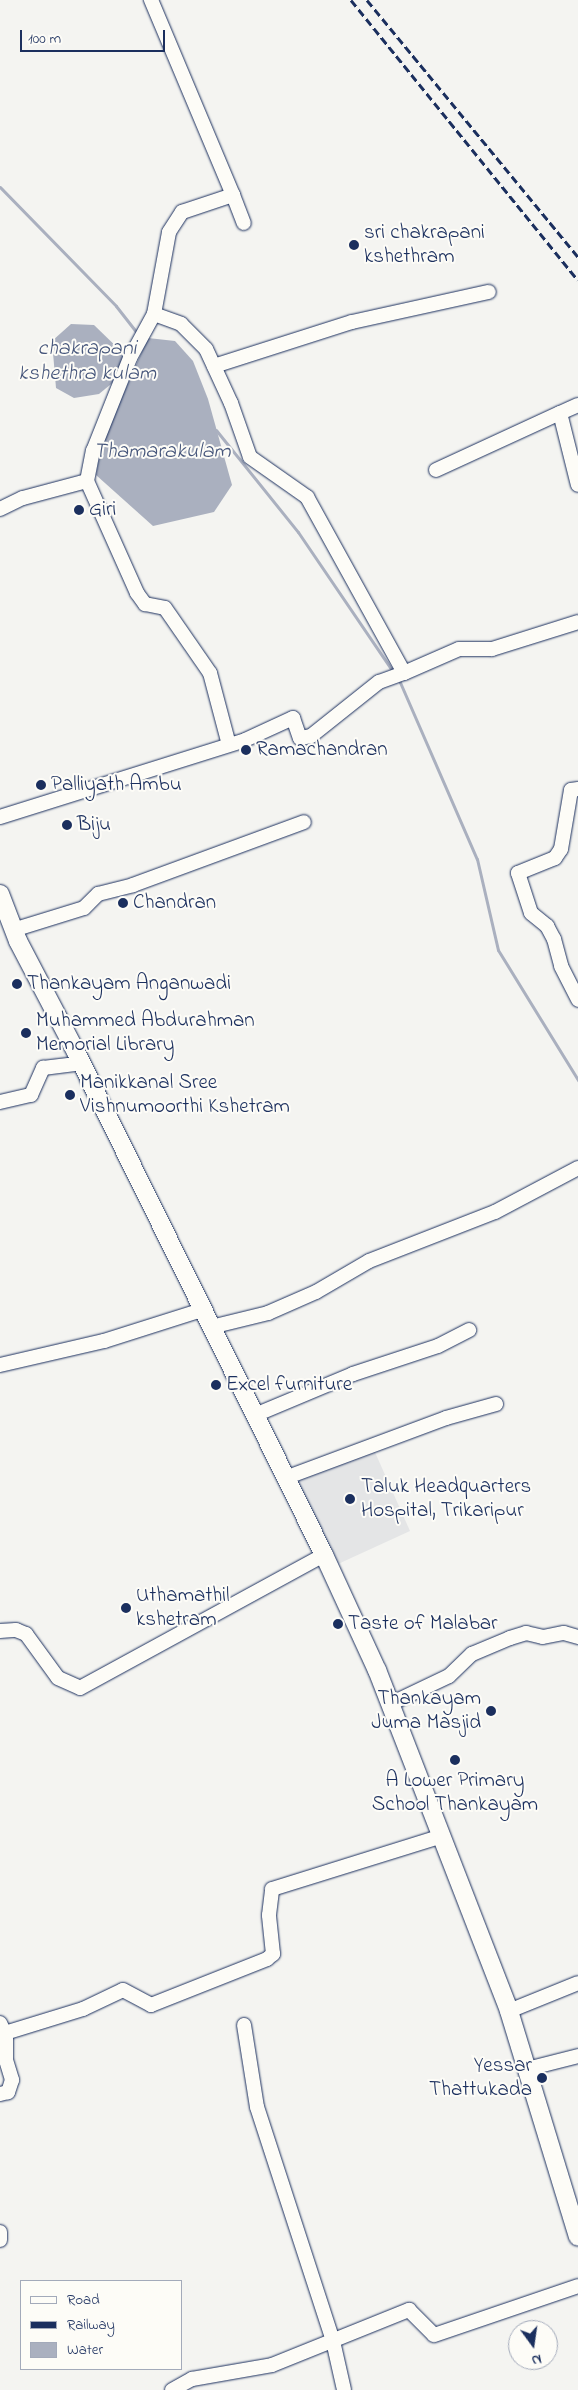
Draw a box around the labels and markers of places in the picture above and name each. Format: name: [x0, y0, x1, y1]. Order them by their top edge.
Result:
place label: sri chakrapani kshethram: [364, 220, 485, 270]
marker: sri chakrapani kshethram: [348, 239, 360, 251]
place label: Giri: [89, 497, 116, 523]
marker: Giri: [73, 504, 85, 516]
place label: Ramachandran: [256, 737, 388, 763]
marker: Ramachandran: [240, 744, 252, 756]
place label: Palliyath Ambu: [51, 772, 182, 798]
marker: Palliyath Ambu: [35, 779, 47, 791]
place label: Biju: [77, 812, 111, 838]
marker: Biju: [61, 819, 73, 831]
place label: Chandran: [133, 890, 216, 916]
marker: Chandran: [117, 897, 129, 909]
place label: Thankayam Anganwadi: [27, 971, 231, 997]
marker: Thankayam Anganwadi: [11, 978, 23, 990]
place label: Muhammed Abdurahman Memorial Library: [36, 1008, 255, 1058]
marker: Muhammed Abdurahman Memorial Library: [20, 1027, 32, 1039]
place label: Manikkanal Sree Vishnumoorthi Kshetram: [80, 1070, 290, 1120]
marker: Manikkanal Sree Vishnumoorthi Kshetram: [64, 1089, 76, 1101]
place label: Excel furniture: [226, 1372, 352, 1398]
marker: Excel furniture: [210, 1379, 222, 1391]
place label: Taluk Headquarters Hospital, Trikaripur: [361, 1474, 531, 1524]
marker: Taluk Headquarters Hospital, Trikaripur: [343, 1492, 357, 1506]
place label: Uthamathil kshetram: [136, 1583, 230, 1633]
marker: Uthamathil kshetram: [120, 1602, 132, 1614]
place label: Taste of Malabar: [348, 1611, 498, 1637]
marker: Taste of Malabar: [332, 1618, 344, 1630]
place label: Thankayam Juma Masjid: [371, 1686, 481, 1736]
marker: Thankayam Juma Masjid: [485, 1705, 497, 1717]
marker: A Lower Primary School Thankayam: [449, 1754, 461, 1766]
place label: A Lower Primary School Thankayam: [372, 1768, 538, 1818]
place label: Yessar Thattukada: [429, 2053, 532, 2103]
marker: Yessar Thattukada: [536, 2072, 548, 2084]

